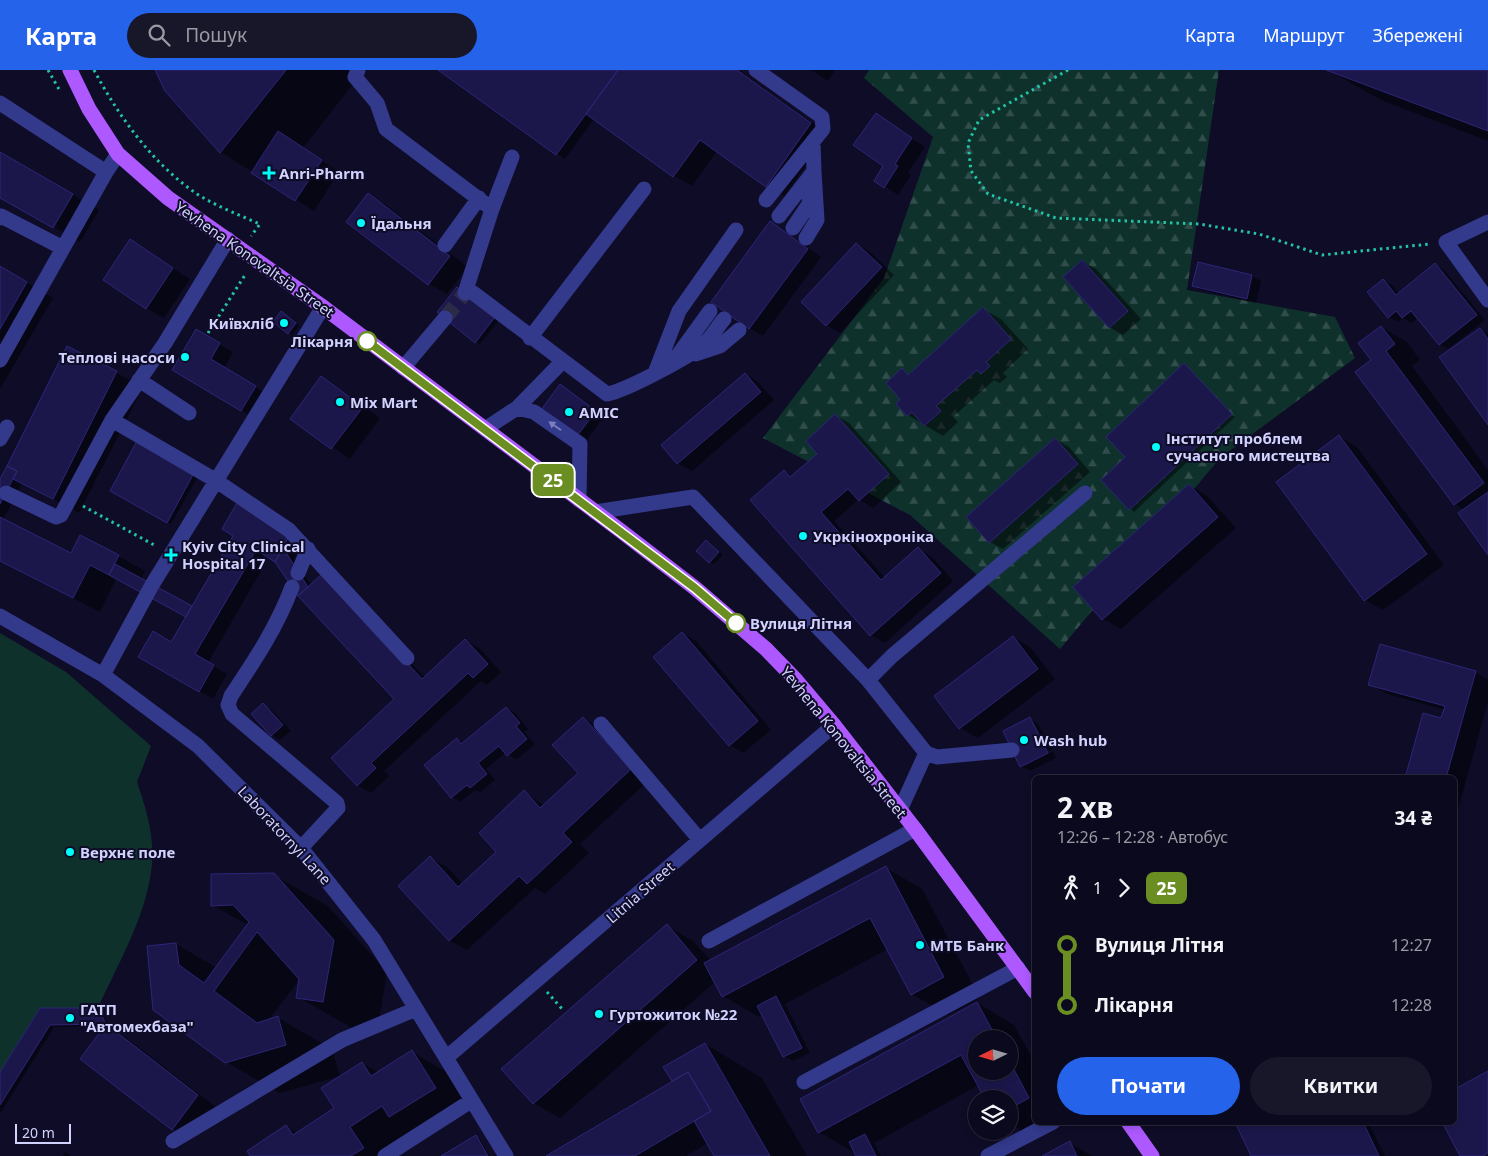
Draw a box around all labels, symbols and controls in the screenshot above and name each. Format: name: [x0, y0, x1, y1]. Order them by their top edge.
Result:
search box: [127, 13, 477, 58]
text: Карта: [25, 19, 97, 52]
icon: search: [145, 21, 173, 49]
text: Пошук: [185, 22, 247, 48]
text: Карта: [1185, 23, 1235, 47]
text: Маршрут: [1263, 23, 1345, 47]
text: Збережені: [1373, 23, 1463, 47]
place label: Anri-Pharm: [279, 163, 365, 183]
marker: Anri-Pharm: [263, 167, 275, 179]
street label: Yevhena Konovaltsia Street: [172, 196, 339, 322]
place label: Їдальня: [371, 213, 432, 233]
marker: Їдальня: [355, 217, 367, 229]
place label: Київхліб: [208, 313, 274, 333]
marker: Київхліб: [278, 317, 290, 329]
place label: Лікарня: [291, 331, 353, 351]
marker: Лікарня: [357, 331, 377, 351]
place label: Теплові насоси: [59, 347, 175, 367]
marker: Теплові насоси: [179, 351, 191, 363]
place label: Mix Mart: [350, 392, 418, 412]
marker: Mix Mart: [334, 396, 346, 408]
place label: AMIC: [579, 402, 619, 422]
marker: AMIC: [563, 406, 575, 418]
one-way arrow: [548, 421, 561, 431]
place label: Інститут проблем сучасного мистецтва: [1166, 428, 1330, 465]
marker: Інститут проблем сучасного мистецтва: [1150, 441, 1162, 453]
line badge: 25: [530, 464, 576, 496]
text: 25: [543, 468, 563, 492]
place label: Укркінохроніка: [813, 526, 934, 546]
marker: Укркінохроніка: [797, 530, 809, 542]
place label: Kyiv City Clinical Hospital 17: [182, 536, 305, 573]
marker: Kyiv City Clinical Hospital 17: [164, 548, 178, 562]
marker: Вулиця Літня: [726, 613, 746, 633]
place label: Вулиця Літня: [750, 613, 852, 633]
street label: Yevhena Konovaltsia Street: [777, 662, 912, 823]
place label: Wash hub: [1034, 730, 1107, 750]
marker: Wash hub: [1018, 734, 1030, 746]
street label: Laboratornyi Lane: [234, 781, 336, 889]
text: 2 хв: [1057, 788, 1113, 826]
text: 34 ₴: [1394, 805, 1432, 831]
text: 12:26 – 12:28 · Автобус: [1057, 826, 1228, 848]
place label: Верхнє поле: [80, 842, 176, 862]
marker: Верхнє поле: [64, 846, 76, 858]
street label: Litnia Street: [602, 856, 679, 927]
icon: walk: [1057, 874, 1085, 902]
icon: forward: [1110, 874, 1138, 902]
text: 25: [1156, 876, 1177, 900]
text: 1: [1093, 877, 1102, 899]
text: Вулиця Літня: [1095, 932, 1224, 958]
text: 12:27: [1391, 934, 1432, 956]
place label: МТБ Банк: [930, 935, 1005, 955]
marker: МТБ Банк: [914, 939, 926, 951]
text: Лікарня: [1095, 992, 1173, 1018]
text: 12:28: [1391, 994, 1432, 1016]
place label: ГАТП "Автомехбаза": [80, 999, 194, 1036]
place label: Гуртожиток №22: [609, 1004, 738, 1024]
marker: Гуртожиток №22: [593, 1008, 605, 1020]
marker: ГАТП "Автомехбаза": [64, 1012, 76, 1024]
north arrow: [968, 1030, 1018, 1080]
map controls: [968, 1030, 1018, 1140]
button: Почати: [1057, 1057, 1240, 1115]
button: Квитки: [1250, 1057, 1432, 1115]
button: layers: [968, 1090, 1018, 1140]
scale bar: [15, 1121, 71, 1144]
text: 20 m: [22, 1123, 55, 1142]

